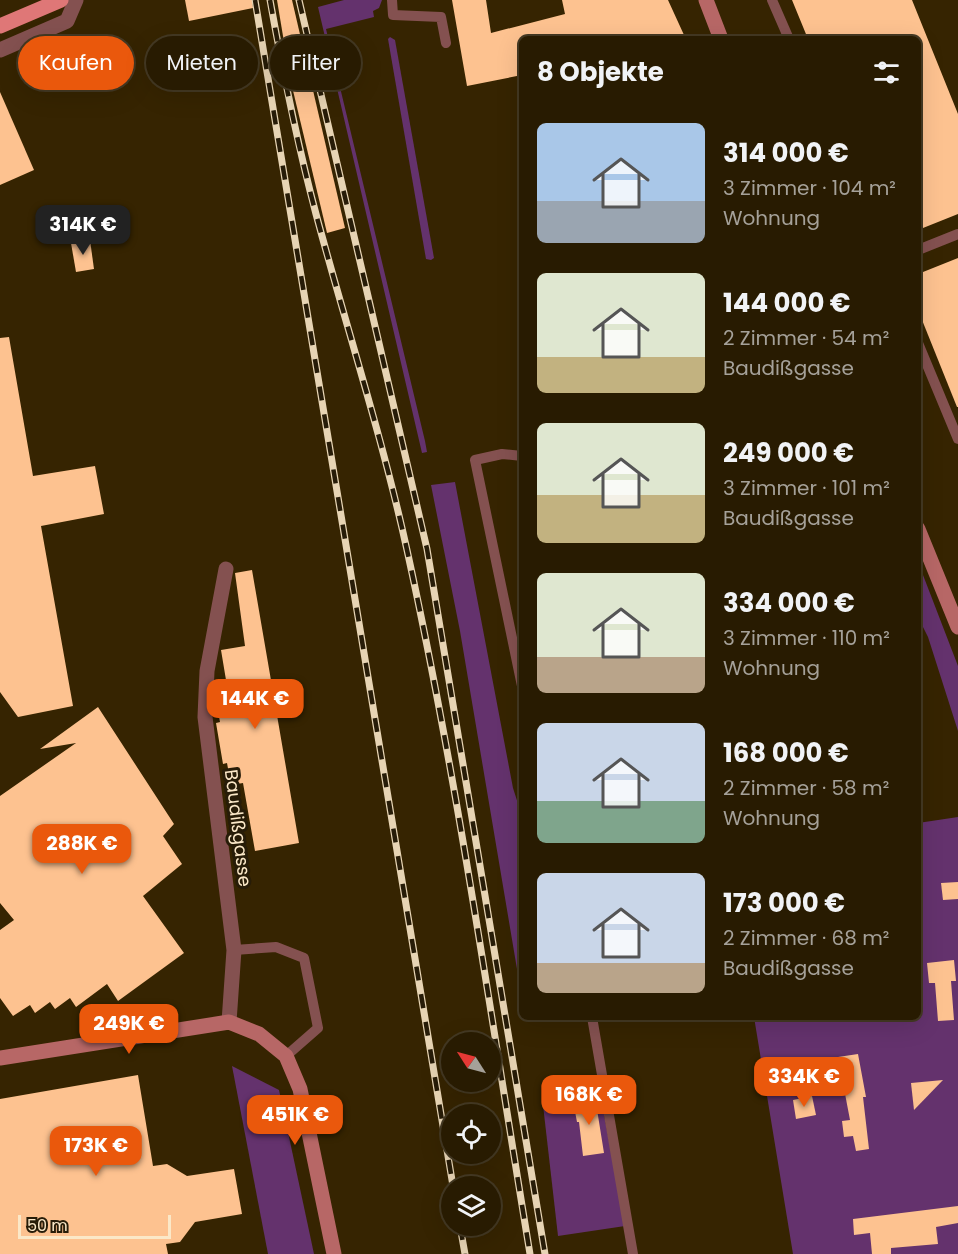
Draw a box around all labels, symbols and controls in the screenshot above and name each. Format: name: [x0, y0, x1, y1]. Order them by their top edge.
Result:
chip: Kaufen: [18, 36, 134, 90]
chip: Mieten: [146, 36, 258, 90]
chip: Filter: [270, 36, 361, 90]
text: 8 Objekte: [537, 54, 664, 90]
icon: filters: [870, 56, 903, 89]
text: 314 000 €: [723, 135, 849, 171]
icon: home: [585, 147, 657, 219]
text: 3 Zimmer · 104 m²: [723, 174, 896, 202]
text: Wohnung: [723, 204, 820, 232]
pin: 314K €: [34, 205, 132, 256]
text: 314K €: [49, 210, 117, 238]
text: 144 000 €: [723, 285, 851, 321]
icon: home: [585, 297, 657, 369]
text: 2 Zimmer · 54 m²: [723, 324, 889, 352]
text: Baudißgasse: [723, 354, 854, 382]
text: 249 000 €: [723, 435, 854, 471]
icon: home: [585, 447, 657, 519]
text: 3 Zimmer · 101 m²: [723, 474, 890, 502]
text: Baudißgasse: [723, 504, 854, 532]
text: 334 000 €: [723, 585, 855, 621]
icon: home: [585, 597, 657, 669]
text: 3 Zimmer · 110 m²: [723, 624, 890, 652]
text: Wohnung: [723, 654, 820, 682]
pin: 144K €: [206, 679, 304, 730]
text: 144K €: [221, 684, 289, 712]
text: 168 000 €: [723, 735, 849, 771]
icon: home: [585, 747, 657, 819]
street label: Baudißgasse: [219, 768, 258, 888]
text: 2 Zimmer · 58 m²: [723, 774, 889, 802]
text: Wohnung: [723, 804, 820, 832]
pin: 288K €: [33, 824, 131, 875]
text: 288K €: [46, 829, 118, 857]
text: 173 000 €: [723, 885, 845, 921]
icon: home: [585, 897, 657, 969]
text: 2 Zimmer · 68 m²: [723, 924, 889, 952]
text: Baudißgasse: [723, 954, 854, 982]
pin: 249K €: [80, 1004, 178, 1055]
text: 249K €: [93, 1009, 165, 1037]
north arrow: [441, 1032, 501, 1092]
map controls: [441, 1032, 501, 1236]
pin: 334K €: [755, 1057, 853, 1108]
text: 334K €: [768, 1062, 840, 1090]
pin: 168K €: [540, 1075, 638, 1126]
text: 168K €: [555, 1080, 623, 1108]
pin: 451K €: [246, 1095, 344, 1146]
text: 451K €: [261, 1100, 329, 1128]
button: locate: [441, 1104, 501, 1164]
pin: 173K €: [47, 1126, 145, 1177]
text: 173K €: [64, 1131, 128, 1159]
button: layers: [441, 1176, 501, 1236]
scale bar: [18, 1212, 171, 1240]
text: 50 m: [27, 1214, 68, 1237]

